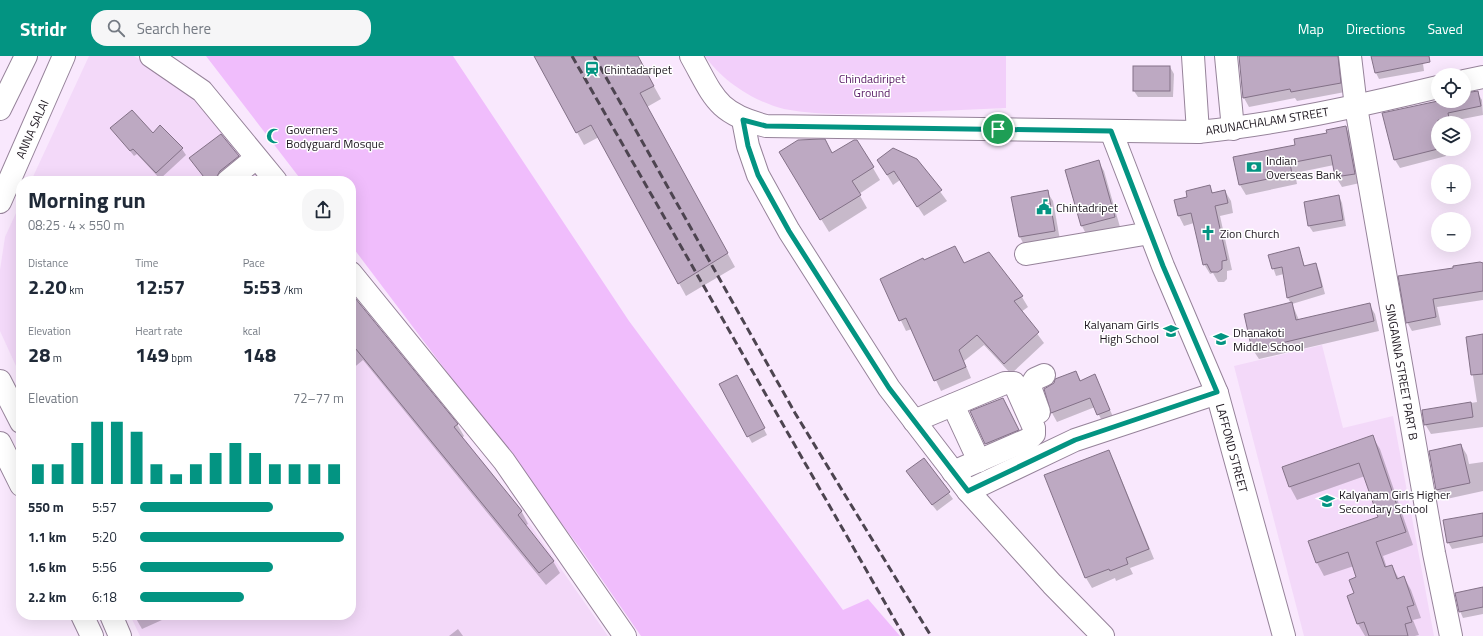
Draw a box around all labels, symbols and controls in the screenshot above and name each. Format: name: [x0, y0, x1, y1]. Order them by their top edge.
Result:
search box: [91, 10, 371, 46]
text: Stridr: [20, 14, 67, 43]
icon: search: [105, 17, 127, 39]
text: Search here: [137, 17, 211, 40]
text: Map: [1298, 18, 1324, 39]
text: Directions: [1346, 18, 1405, 39]
text: Saved: [1427, 18, 1463, 39]
station icon: Chintadaripet: [583, 60, 601, 78]
place label: Chintadaripet: [604, 60, 673, 79]
map controls: [1431, 68, 1471, 252]
button: locate: [1431, 68, 1471, 108]
park label: Chindadiripet Ground: [839, 69, 906, 102]
street label: ANNA SALAI: [11, 97, 53, 161]
street label: ARUNACHALAM STREET: [1204, 102, 1331, 140]
pin: [981, 112, 1015, 146]
button: layers: [1431, 116, 1471, 156]
icon: arrive: [987, 118, 1009, 140]
place label: Governers Bodyguard Mosque: [286, 120, 384, 153]
mosque icon: Governers Bodyguard Mosque: [265, 127, 283, 145]
place label: Indian Overseas Bank: [1266, 151, 1342, 184]
bank icon: Indian Overseas Bank: [1245, 158, 1263, 176]
button: +: [1431, 164, 1471, 204]
text: Morning run: [28, 183, 146, 217]
button: share: [302, 189, 344, 231]
public building icon: Chintadripet: [1035, 198, 1053, 216]
place label: Chintadripet: [1056, 198, 1119, 217]
button: −: [1431, 212, 1471, 252]
text: 08:25 · 4 × 550 m: [28, 215, 124, 235]
church icon: Zion Church: [1199, 224, 1217, 242]
place label: Zion Church: [1220, 224, 1280, 243]
text: Distance: [28, 255, 68, 271]
text: Time: [135, 255, 158, 271]
text: Pace: [243, 255, 265, 271]
text: 2.20: [28, 271, 67, 302]
text: 12:57: [135, 271, 185, 302]
text: 5:53: [243, 271, 281, 302]
text: km: [67, 282, 84, 298]
text: /km: [281, 282, 303, 298]
street label: SINGANNA STREET PART B: [1381, 302, 1423, 442]
place label: Kalyanam Girls High School: [1084, 315, 1159, 348]
school or university icon: Kalyanam Girls High School: [1162, 322, 1180, 340]
text: Elevation: [28, 323, 71, 339]
text: Heart rate: [135, 323, 183, 339]
text: kcal: [243, 323, 261, 339]
place label: Dhanakoti Middle School: [1233, 323, 1304, 356]
school or university icon: Dhanakoti Middle School: [1212, 330, 1230, 348]
text: 28: [28, 339, 50, 370]
text: 149: [135, 339, 169, 370]
text: 148: [243, 339, 276, 370]
text: m: [50, 350, 62, 366]
text: bpm: [169, 350, 192, 366]
text: Elevation: [28, 388, 79, 408]
text: 72–77 m: [293, 388, 344, 408]
street label: LAFFOND STREET: [1211, 401, 1253, 495]
place label: Kalyanam Girls Higher Secondary School: [1339, 485, 1450, 518]
school or university icon: Kalyanam Girls Higher Secondary School: [1318, 492, 1336, 510]
text: 550 m: [28, 497, 64, 517]
text: 5:57: [92, 497, 117, 517]
text: 1.1 km: [28, 527, 66, 547]
text: 5:20: [92, 527, 117, 547]
text: 1.6 km: [28, 557, 66, 577]
text: 5:56: [92, 557, 117, 577]
text: 2.2 km: [28, 587, 66, 607]
text: 6:18: [92, 587, 117, 607]

